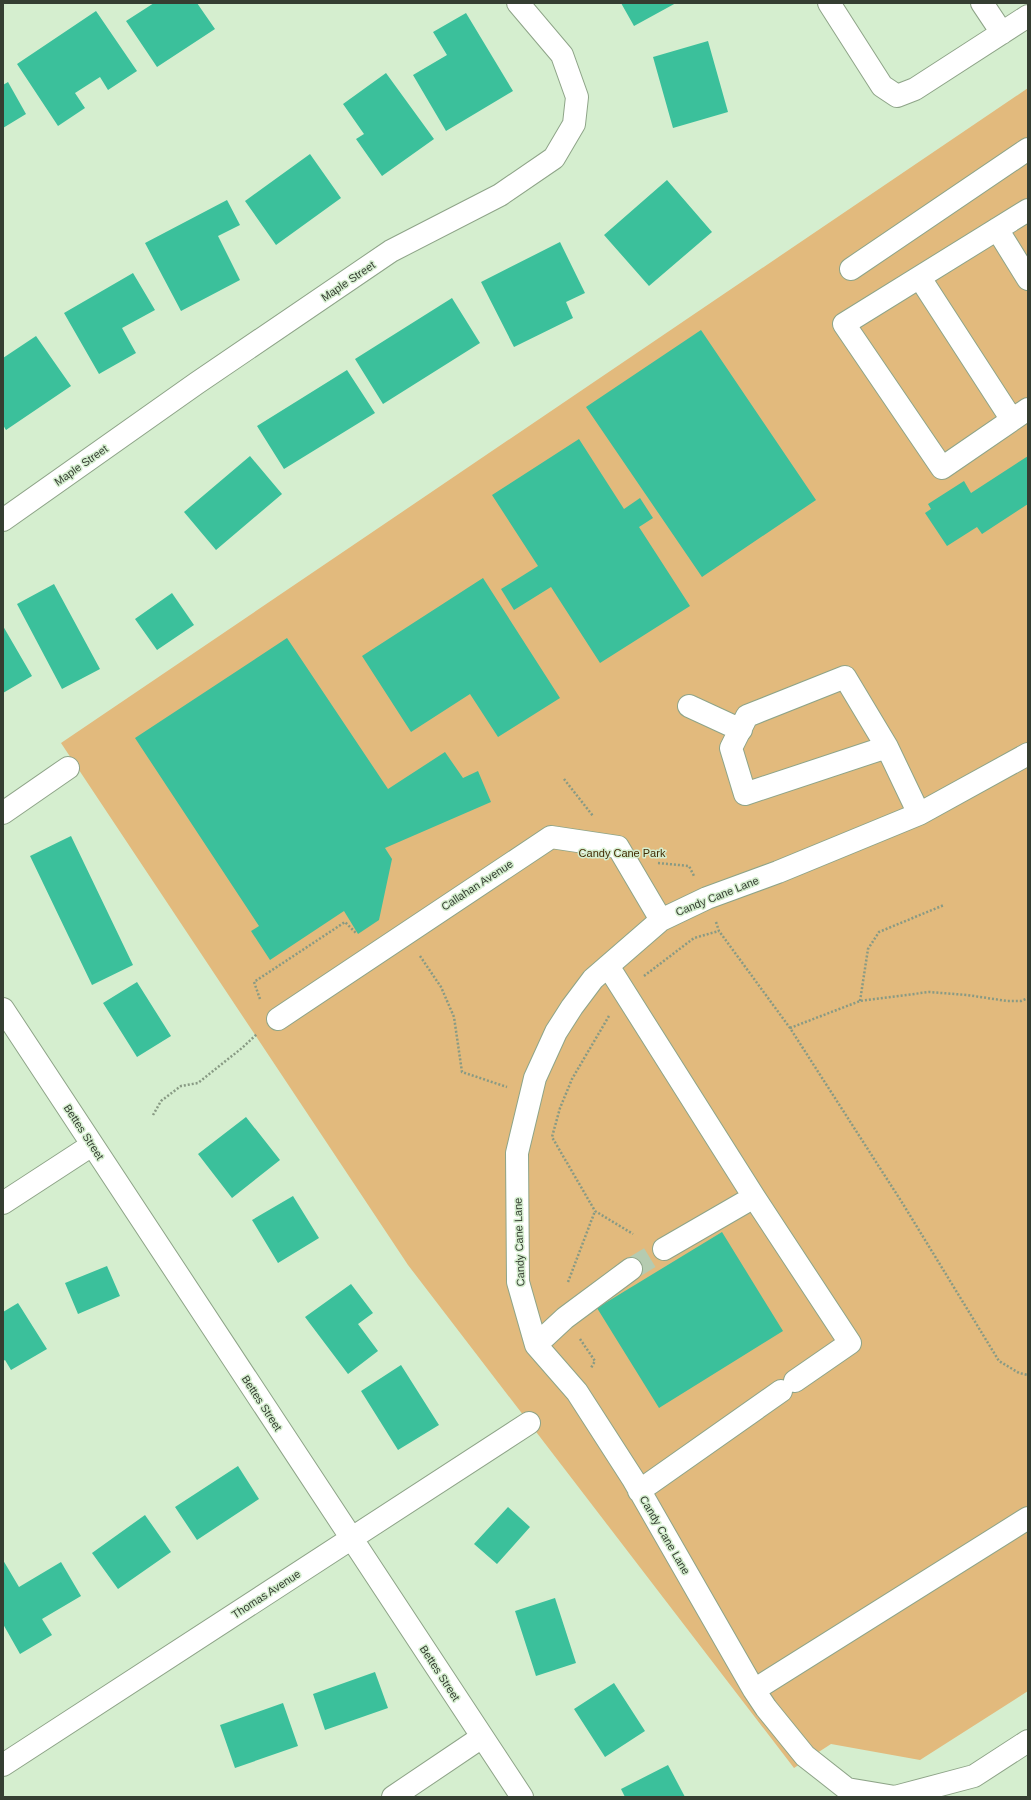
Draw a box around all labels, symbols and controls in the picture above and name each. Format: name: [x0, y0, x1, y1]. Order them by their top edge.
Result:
street label: Maple Street: [319, 259, 377, 303]
street label: Maple Street: [52, 442, 110, 488]
park label: Candy Cane Park: [579, 847, 666, 859]
street label: Callahan Avenue: [439, 857, 515, 913]
street label: Candy Cane Lane: [674, 874, 760, 918]
street label: Bettes Street: [62, 1102, 106, 1162]
street label: Candy Cane Lane: [511, 1197, 527, 1287]
street label: Bettes Street: [240, 1373, 284, 1433]
street label: Candy Cane Lane: [638, 1494, 692, 1576]
street label: Thomas Avenue: [229, 1567, 303, 1621]
street label: Bettes Street: [418, 1643, 462, 1703]

